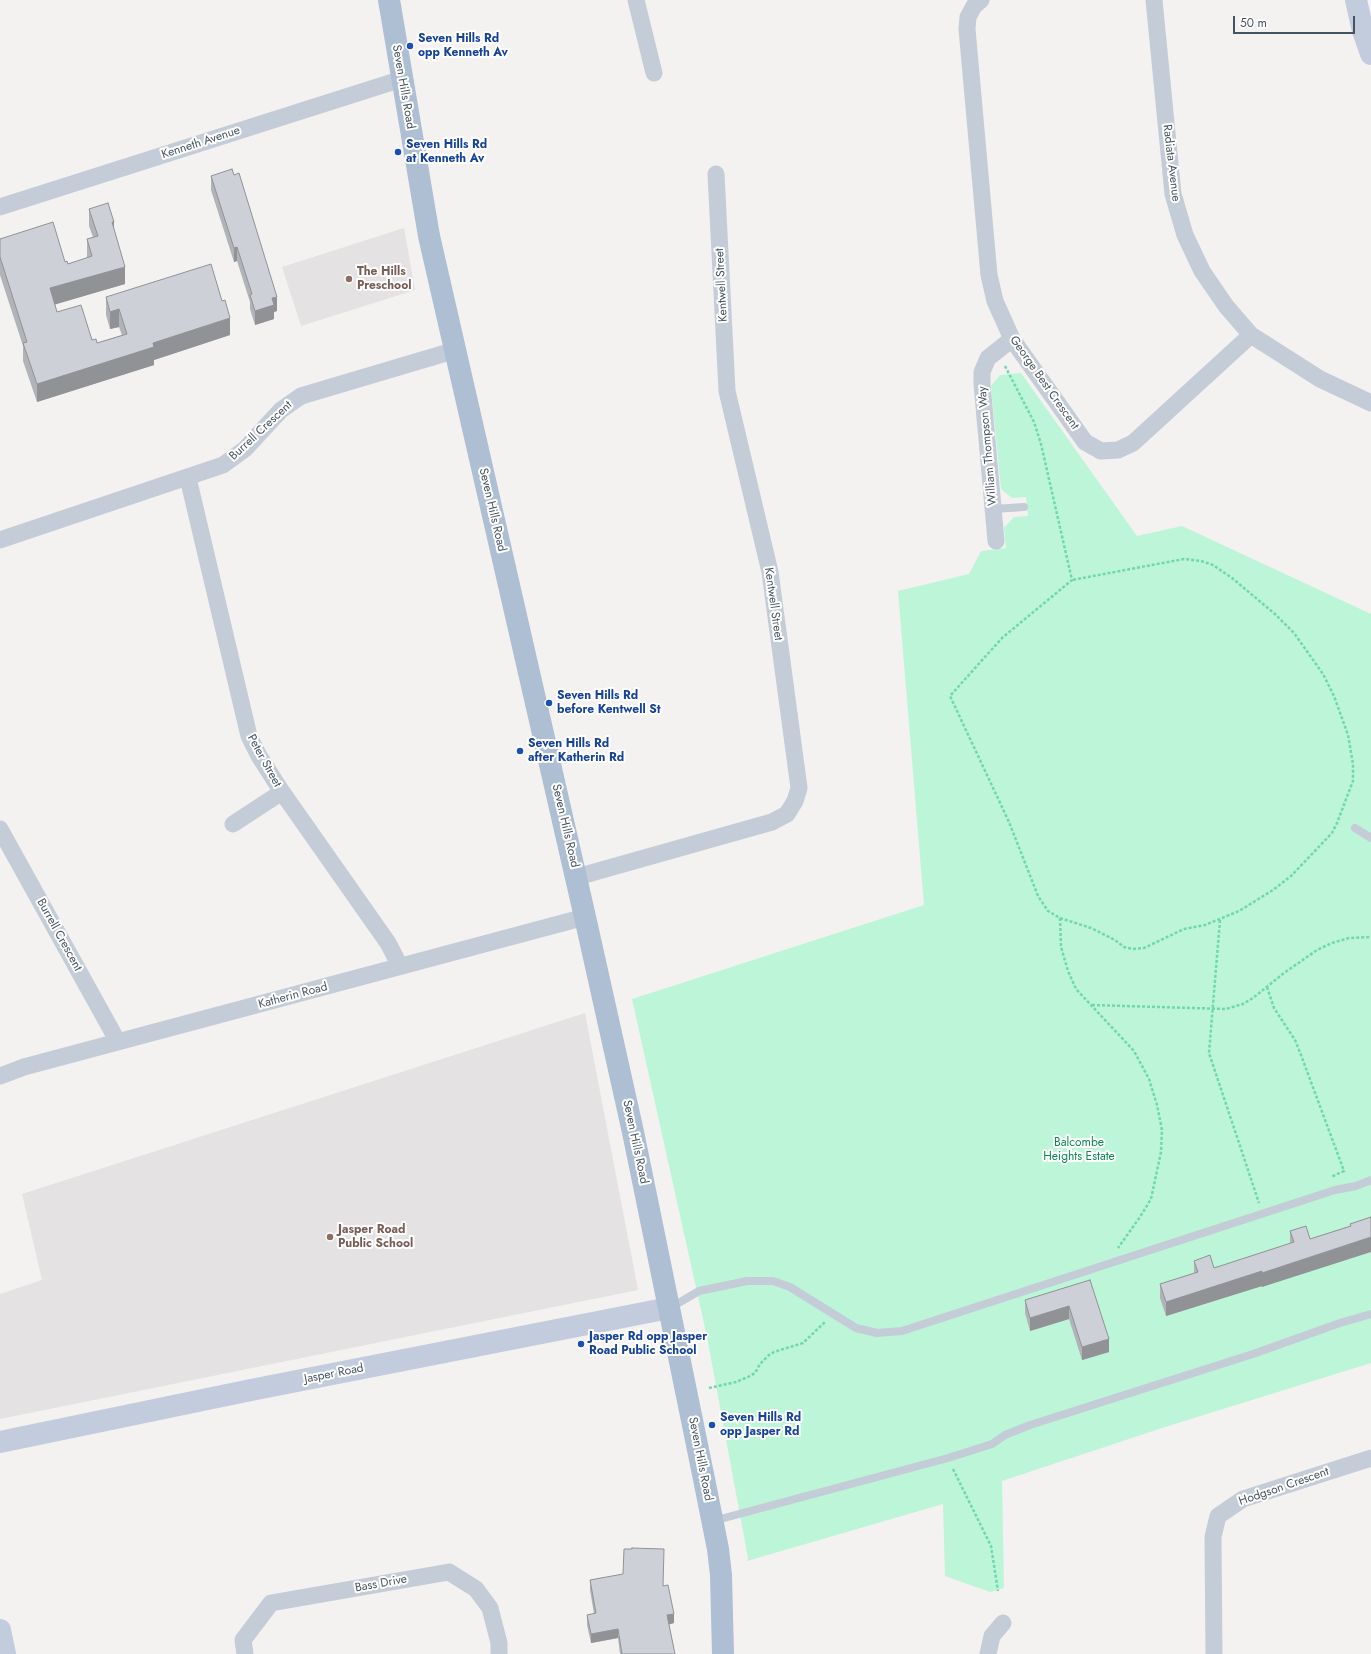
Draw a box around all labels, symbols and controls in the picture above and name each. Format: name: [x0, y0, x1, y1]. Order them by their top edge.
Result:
scale bar: [1235, 8, 1357, 34]
text: 50 m: [1240, 14, 1267, 32]
place label: Seven Hills Rd opp Kenneth Av: [418, 32, 508, 60]
marker: Seven Hills Rd opp Kenneth Av: [405, 41, 415, 51]
street label: Seven Hills Road: [389, 44, 417, 130]
street label: Radiata Avenue: [1159, 123, 1183, 203]
street label: Kenneth Avenue: [160, 124, 242, 162]
place label: Seven Hills Rd at Kenneth Av: [406, 138, 487, 166]
marker: Seven Hills Rd at Kenneth Av: [393, 147, 403, 157]
street label: Kentwell Street: [713, 248, 731, 322]
place label: The Hills Preschool: [357, 265, 411, 293]
marker: The Hills Preschool: [344, 274, 354, 284]
street label: George Best Crescent: [1006, 333, 1082, 433]
street label: William Thompson Way: [976, 386, 1000, 506]
street label: Burrell Crescent: [227, 398, 295, 464]
street label: Seven Hills Road: [475, 467, 509, 553]
street label: Kentwell Street: [761, 567, 785, 641]
place label: Seven Hills Rd before Kentwell St: [557, 689, 661, 717]
marker: Seven Hills Rd before Kentwell St: [544, 698, 554, 708]
street label: Peter Street: [244, 732, 284, 790]
place label: Seven Hills Rd after Katherin Rd: [528, 737, 624, 765]
marker: Seven Hills Rd after Katherin Rd: [515, 746, 525, 756]
street label: Seven Hills Road: [548, 783, 582, 869]
street label: Burrell Crescent: [33, 896, 85, 974]
street label: Katherin Road: [257, 980, 329, 1012]
street label: Seven Hills Road: [619, 1099, 651, 1185]
park label: Balcombe Heights Estate: [1043, 1136, 1115, 1164]
place label: Jasper Road Public School: [338, 1223, 413, 1251]
marker: Jasper Road Public School: [325, 1232, 335, 1242]
place label: Jasper Rd opp Jasper Road Public School: [589, 1330, 707, 1358]
marker: Jasper Rd opp Jasper Road Public School: [576, 1339, 586, 1349]
street label: Jasper Road: [303, 1361, 365, 1387]
place label: Seven Hills Rd opp Jasper Rd: [720, 1411, 801, 1439]
street label: Seven Hills Road: [685, 1416, 715, 1502]
marker: Seven Hills Rd opp Jasper Rd: [707, 1420, 717, 1430]
street label: Hodgson Crescent: [1237, 1465, 1331, 1509]
street label: Bass Drive: [354, 1572, 408, 1596]

